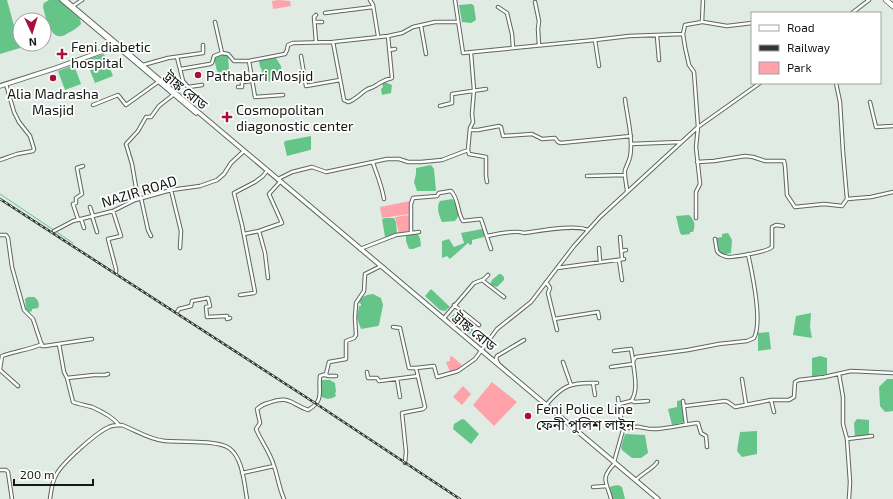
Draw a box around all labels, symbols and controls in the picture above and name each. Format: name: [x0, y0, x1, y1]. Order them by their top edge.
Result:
north arrow: [12, 12, 52, 52]
legend: [751, 12, 881, 84]
text: Road: [787, 20, 815, 34]
text: N: [28, 36, 37, 49]
place label: Feni diabetic hospital: [71, 38, 151, 71]
text: Railway: [787, 40, 831, 54]
marker: Feni diabetic hospital: [56, 48, 68, 60]
text: Park: [787, 60, 812, 74]
street label: ট্রাঙ্ক রোড: [160, 67, 212, 113]
place label: Pathabari Mosjid: [206, 67, 313, 84]
marker: Pathabari Mosjid: [193, 70, 203, 80]
marker: Alia Madrasha Masjid: [48, 73, 58, 83]
place label: Alia Madrasha Masjid: [7, 85, 99, 118]
place label: Cosmopolitan diagonostic center: [236, 101, 354, 134]
marker: Cosmopolitan diagonostic center: [221, 111, 233, 123]
street label: NAZIR ROAD: [99, 171, 179, 211]
street label: ট্রাঙ্ক রোড: [449, 307, 501, 355]
place label: Feni Police Line ফেনী পুলিশ লাইন: [536, 400, 635, 434]
marker: Feni Police Line ফেনী পুলিশ লাইন: [523, 411, 533, 421]
scale bar: [14, 461, 93, 487]
text: 200 m: [20, 467, 54, 481]

